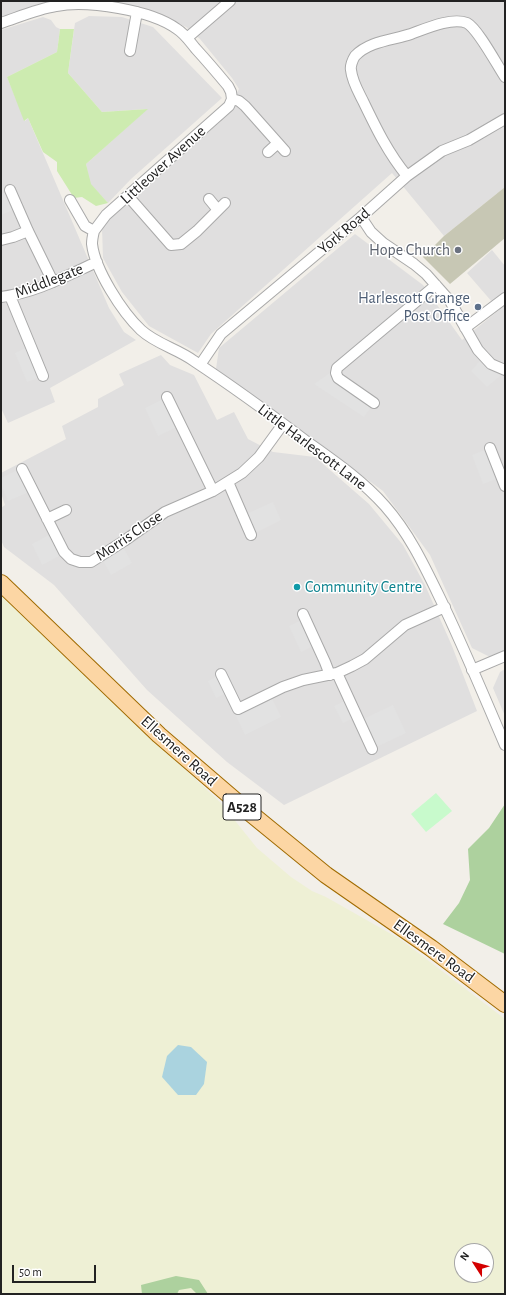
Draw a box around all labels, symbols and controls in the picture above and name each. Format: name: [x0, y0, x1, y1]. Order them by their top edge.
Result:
street label: Littleover Avenue: [116, 122, 210, 208]
street label: York Road: [314, 204, 374, 258]
place label: Hope Church: [369, 240, 450, 260]
marker: Hope Church: [453, 245, 463, 255]
street label: Middlegate: [12, 259, 86, 303]
place label: Harlescott Grange Post Office: [358, 288, 470, 326]
marker: Harlescott Grange Post Office: [473, 302, 483, 312]
street label: Little Harlescott Lane: [254, 400, 370, 494]
street label: Morris Close: [92, 507, 166, 565]
place label: Community Centre: [305, 577, 422, 597]
marker: Community Centre: [292, 582, 302, 592]
street label: Ellesmere Road: [137, 712, 221, 790]
road number: A528: [223, 794, 261, 820]
street label: Ellesmere Road: [389, 915, 479, 987]
north arrow: [454, 1243, 494, 1283]
text: N: [458, 1250, 471, 1263]
scale bar: [14, 1257, 98, 1283]
text: 50 m: [19, 1266, 42, 1278]

